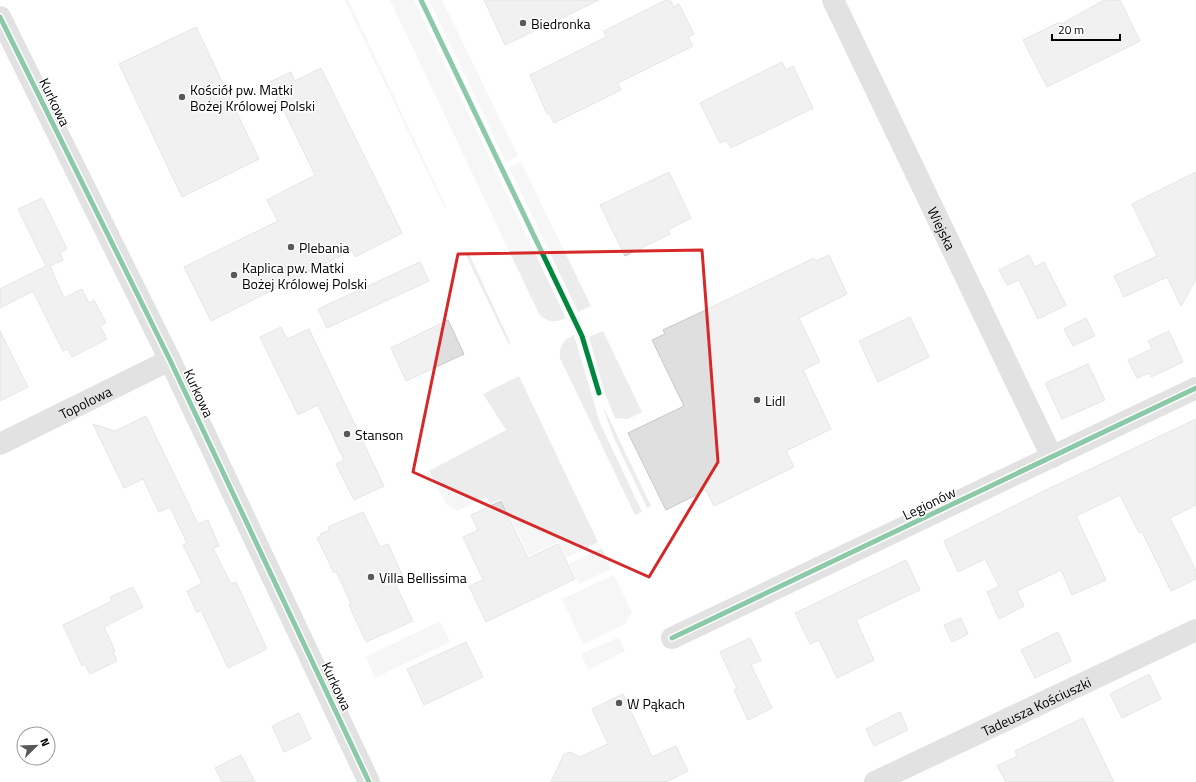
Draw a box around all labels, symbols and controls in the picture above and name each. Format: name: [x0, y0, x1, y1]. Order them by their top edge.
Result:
place label: Biedronka: [531, 13, 590, 34]
scale bar: [1052, 16, 1120, 42]
marker: Biedronka: [518, 18, 528, 28]
text: 20 m: [1058, 20, 1084, 39]
street label: Kurkowa: [34, 74, 76, 130]
place label: Kościół pw. Matki Bożej Królowej Polski: [190, 79, 315, 116]
marker: Kościół pw. Matki Bożej Królowej Polski: [177, 92, 187, 102]
street label: Wiejska: [923, 203, 962, 253]
place label: Plebania: [299, 237, 350, 258]
marker: Plebania: [286, 242, 296, 252]
place label: Kaplica pw. Matki Bożej Królowej Polski: [242, 257, 367, 294]
marker: Kaplica pw. Matki Bożej Królowej Polski: [229, 270, 239, 280]
street label: Kurkowa: [179, 365, 219, 421]
street label: Topolowa: [55, 380, 115, 424]
place label: Lidl: [765, 390, 785, 411]
marker: Lidl: [752, 395, 762, 405]
place label: Stanson: [355, 424, 403, 445]
marker: Stanson: [342, 429, 352, 439]
street label: Legionów: [899, 481, 959, 525]
place label: Villa Bellissima: [379, 567, 467, 588]
marker: Villa Bellissima: [366, 572, 376, 582]
street label: Kurkowa: [317, 658, 357, 714]
street label: Tadeusza Kościuszki: [978, 671, 1094, 741]
place label: W Pąkach: [627, 693, 685, 714]
marker: W Pąkach: [614, 698, 624, 708]
north arrow: [16, 726, 56, 766]
text: N: [36, 735, 54, 749]

